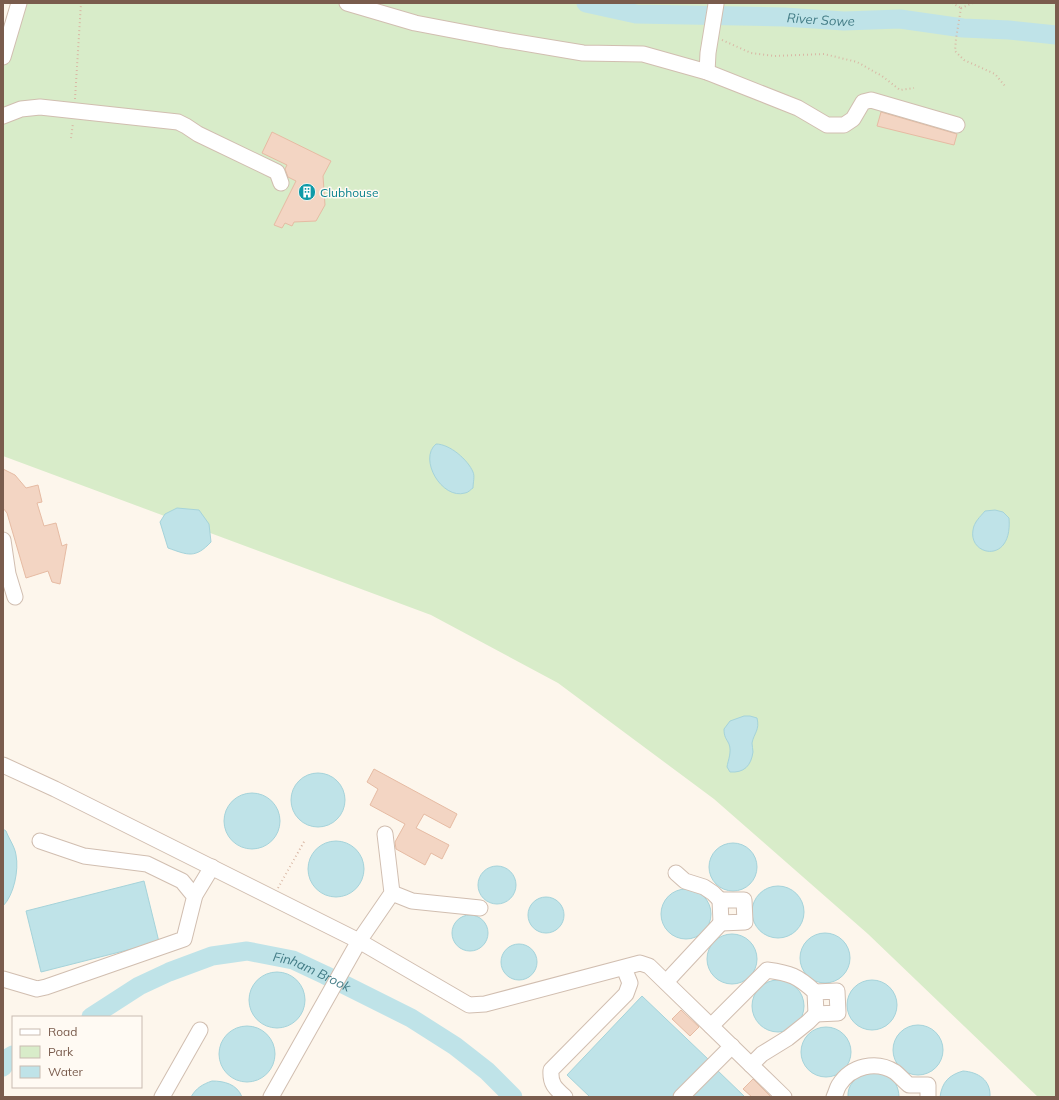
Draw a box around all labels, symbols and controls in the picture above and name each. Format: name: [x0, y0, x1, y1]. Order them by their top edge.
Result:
water label: River Sowe: [786, 9, 855, 29]
building icon: Clubhouse: [297, 182, 317, 202]
place label: Clubhouse: [320, 185, 378, 200]
water label: Finham Brook: [272, 948, 354, 995]
legend: [12, 1016, 142, 1088]
text: Road: [48, 1024, 77, 1039]
text: Park: [48, 1044, 74, 1059]
text: Water: [48, 1064, 84, 1079]

